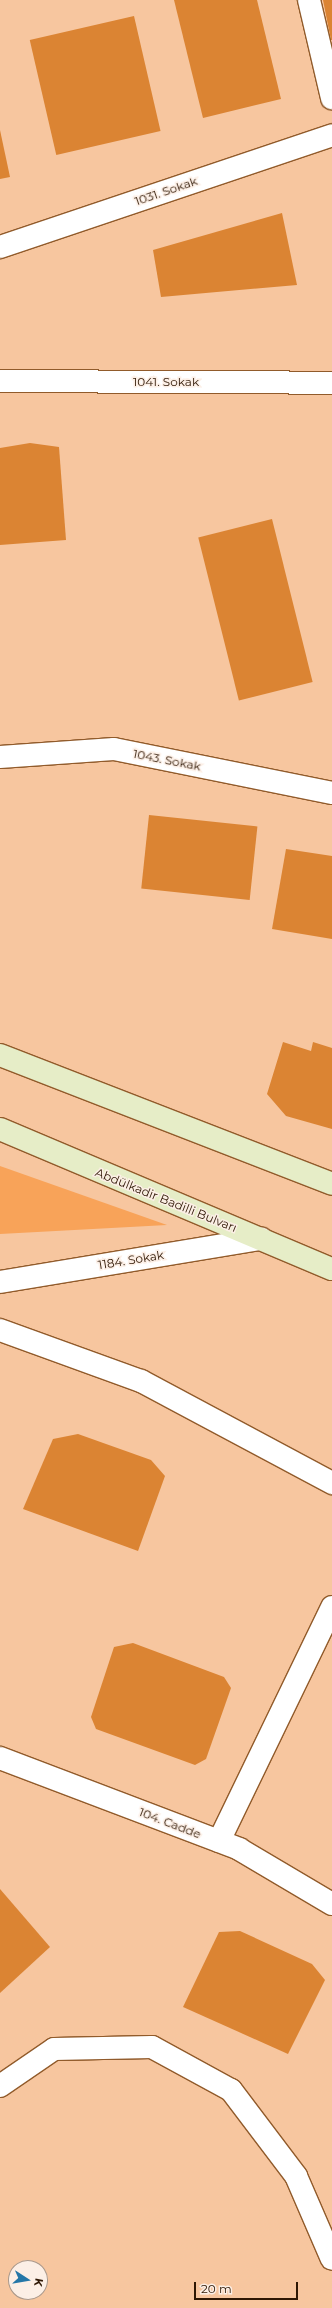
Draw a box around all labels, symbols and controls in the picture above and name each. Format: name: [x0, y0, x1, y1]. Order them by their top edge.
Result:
street label: 1031. Sokak: [133, 174, 199, 208]
street label: 1041. Sokak: [133, 375, 199, 389]
street label: 1043. Sokak: [132, 746, 202, 774]
street label: Abdülkadir Badilli Bulvarı: [93, 1165, 239, 1235]
street label: 1184. Sokak: [97, 1248, 165, 1272]
street label: 104. Cadde: [137, 1805, 203, 1841]
north arrow: [8, 2260, 48, 2300]
scale bar: [196, 2274, 300, 2300]
text: K: [31, 2277, 46, 2288]
text: 20 m: [201, 2281, 232, 2296]

